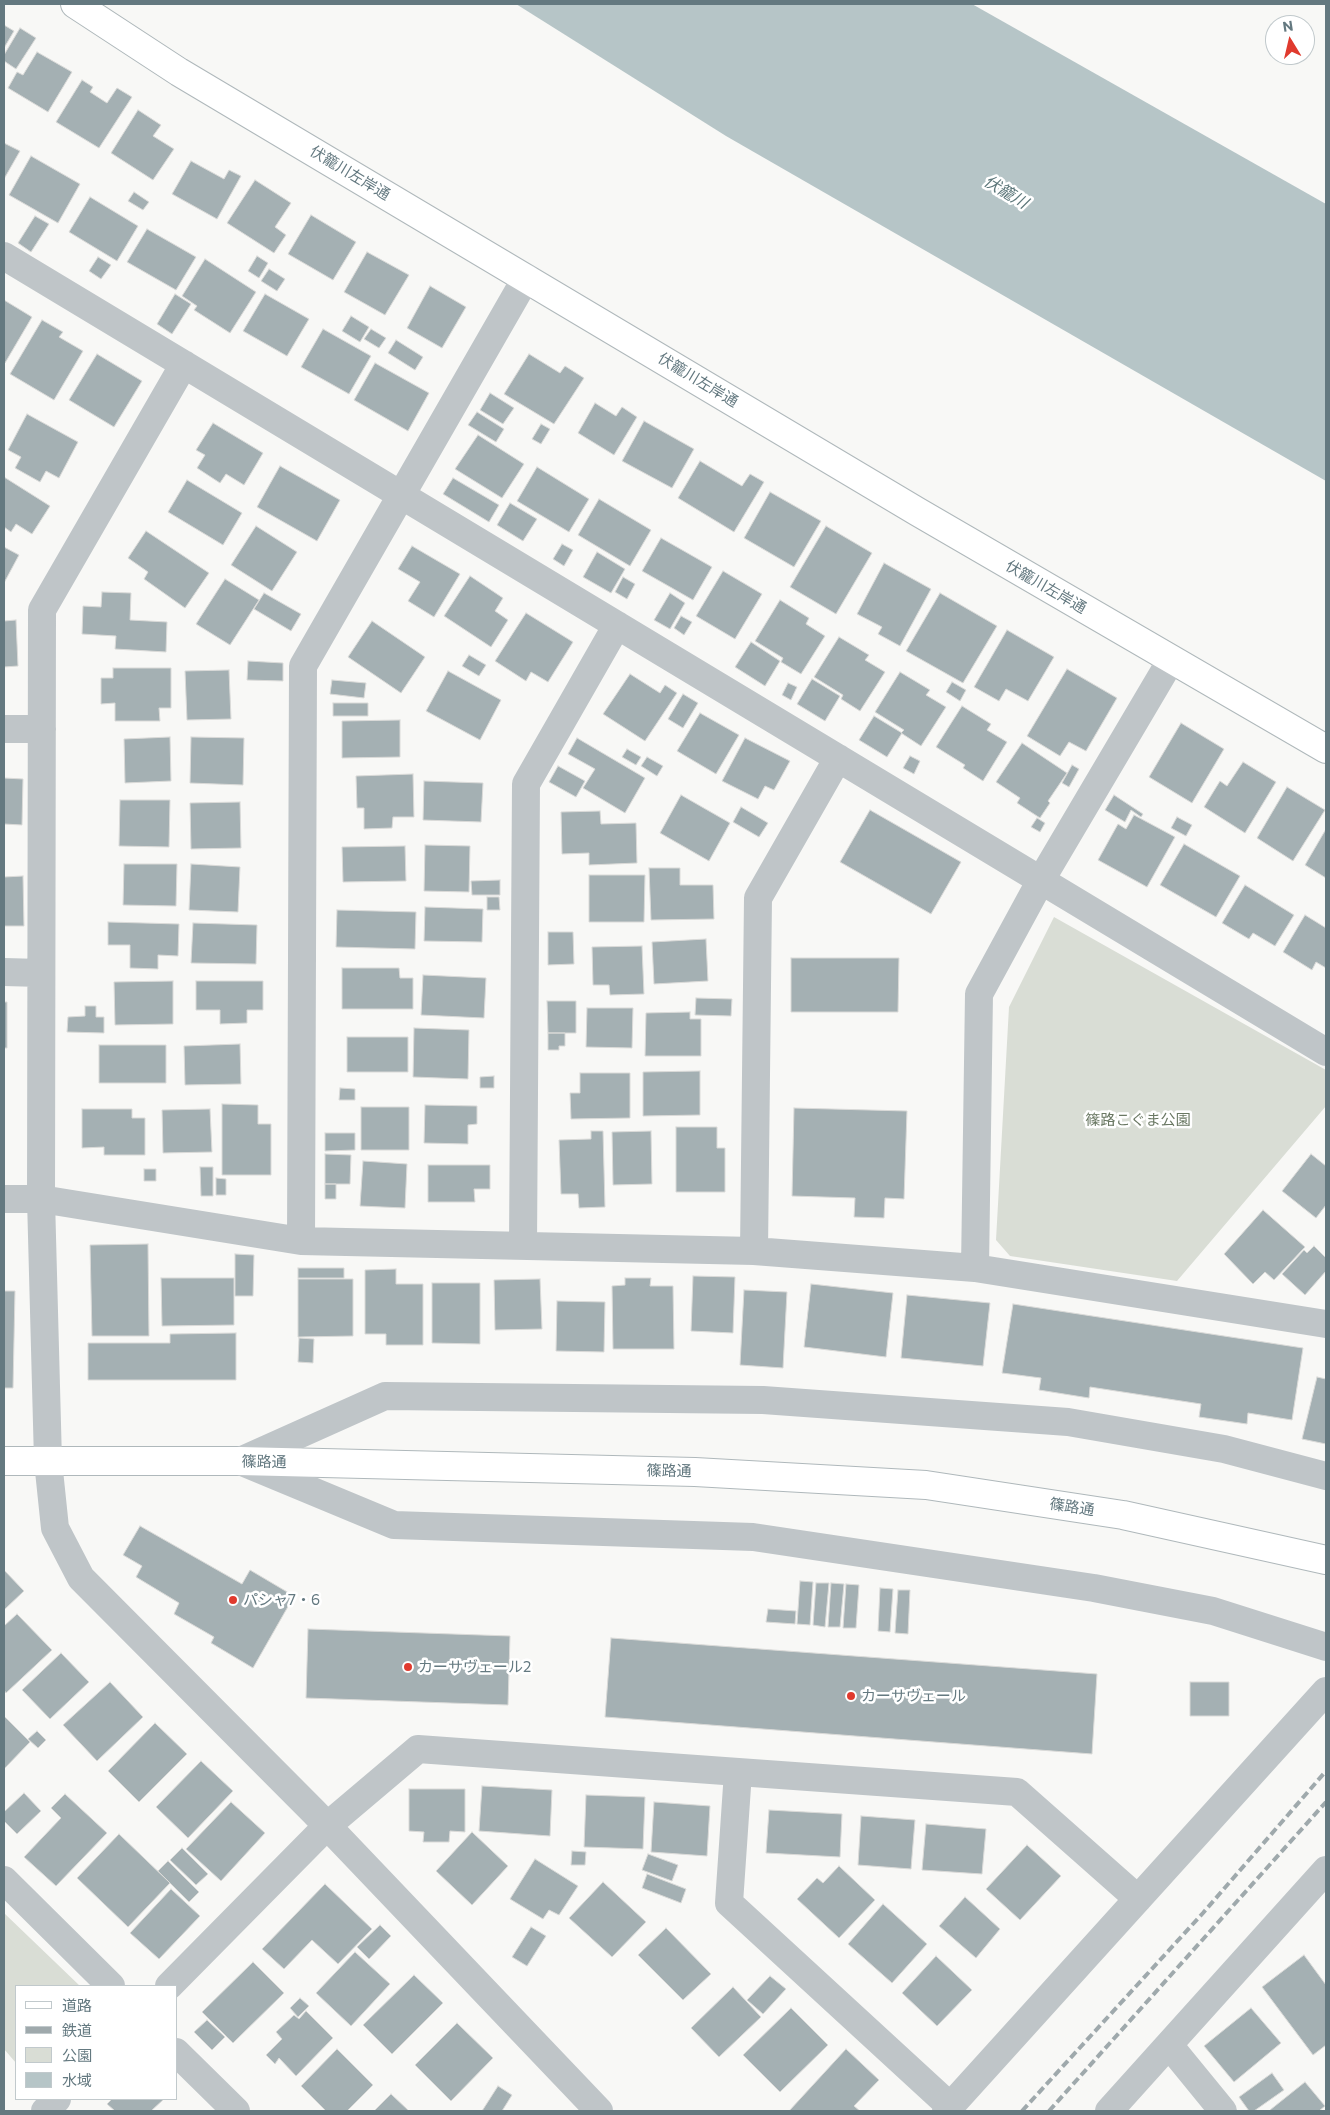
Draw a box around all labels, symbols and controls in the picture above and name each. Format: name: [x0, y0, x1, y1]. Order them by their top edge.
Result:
north arrow: [1265, 15, 1315, 65]
text: N: [1281, 16, 1294, 35]
street label: 伏籠川左岸通: [307, 142, 393, 204]
water label: 伏籠川: [980, 171, 1032, 213]
street label: 伏籠川左岸通: [655, 349, 741, 411]
street label: 伏籠川左岸通: [1003, 557, 1089, 617]
park label: 篠路こぐま公園: [1086, 1111, 1190, 1129]
street label: 篠路通: [241, 1453, 287, 1471]
street label: 篠路通: [646, 1462, 692, 1480]
street label: 篠路通: [1048, 1495, 1096, 1519]
place label: パシャ7・6: [243, 1591, 320, 1609]
marker: パシャ7・6: [227, 1594, 239, 1606]
place label: カーサヴェール2: [418, 1658, 531, 1676]
marker: カーサヴェール2: [402, 1661, 414, 1673]
place label: カーサヴェール: [861, 1687, 966, 1705]
marker: カーサヴェール: [845, 1690, 857, 1702]
legend: [15, 1985, 178, 2100]
text: 道路: [62, 1996, 92, 2014]
text: 鉄道: [62, 2021, 92, 2039]
text: 公園: [62, 2046, 92, 2064]
text: 水域: [62, 2071, 92, 2089]

